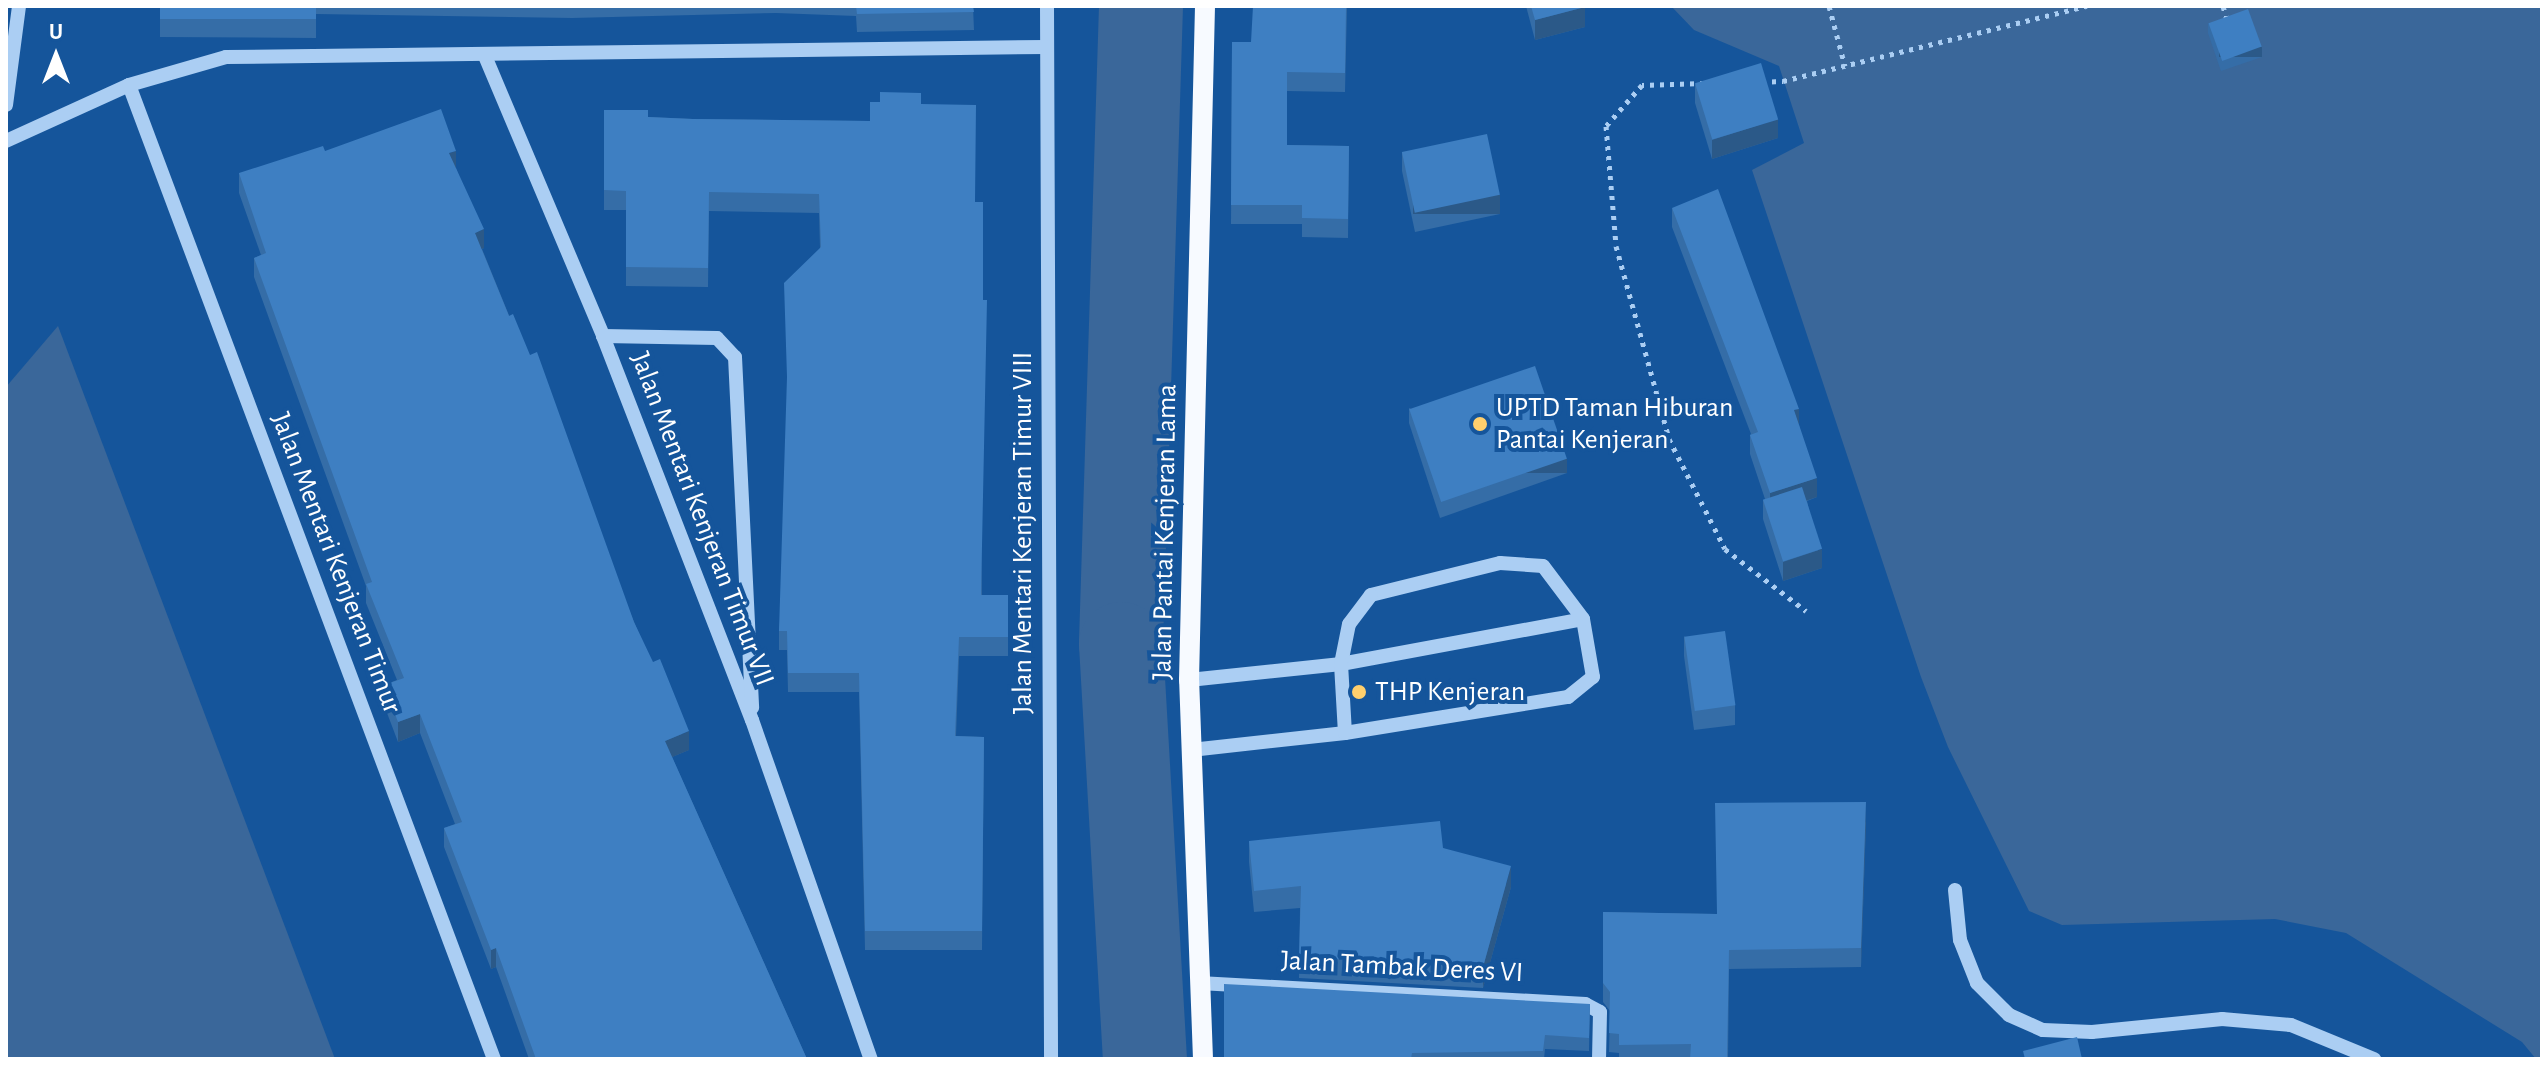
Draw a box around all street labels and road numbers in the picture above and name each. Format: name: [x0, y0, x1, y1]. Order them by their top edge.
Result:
street label: Jalan Mentari Kenjeran Timur VII: [623, 347, 781, 691]
street label: Jalan Mentari Kenjeran Timur VIII: [1006, 352, 1040, 714]
street label: Jalan Pantai Kenjeran Lama: [1146, 384, 1184, 680]
street label: Jalan Mentari Kenjeran Timur: [263, 408, 409, 718]
street label: Jalan Tambak Deres VI: [1280, 944, 1524, 990]

